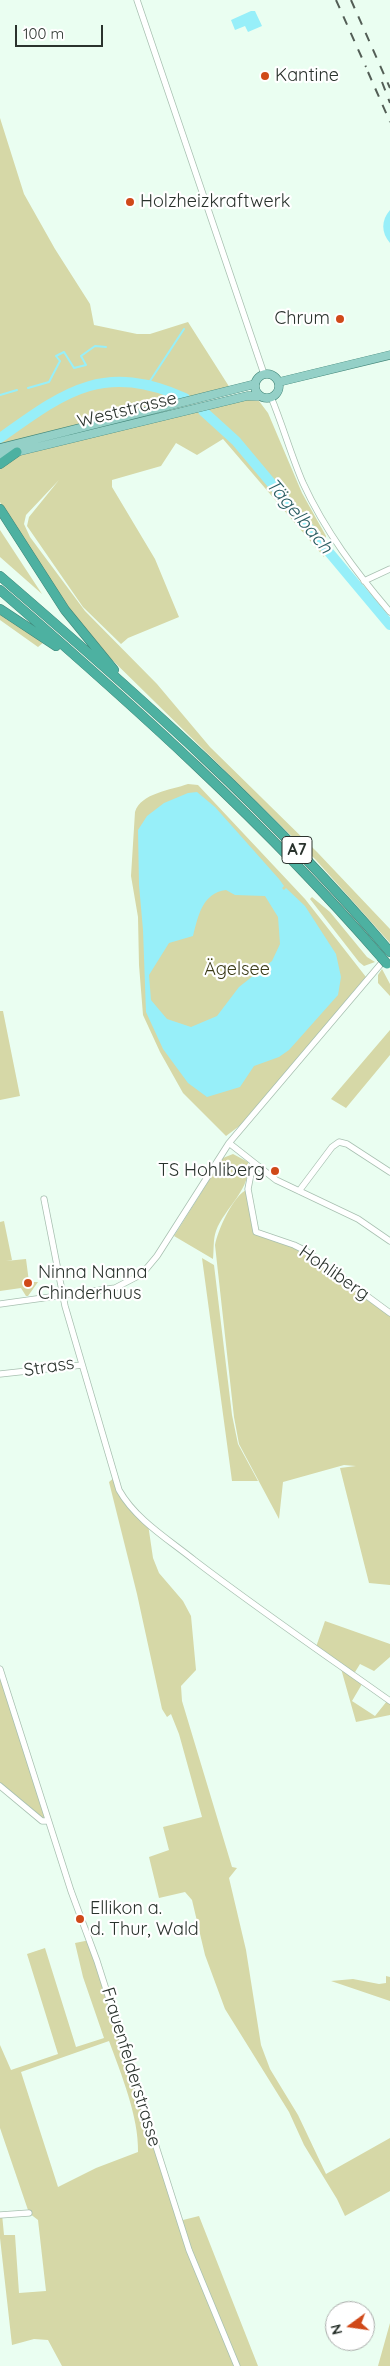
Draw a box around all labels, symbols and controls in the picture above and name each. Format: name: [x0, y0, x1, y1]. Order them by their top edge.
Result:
scale bar: [18, 15, 105, 47]
text: 100 m: [23, 24, 64, 43]
place label: Kantine: [275, 65, 339, 87]
marker: Kantine: [259, 70, 271, 82]
place label: Holzheizkraftwerk: [140, 191, 290, 213]
marker: Holzheizkraftwerk: [124, 196, 136, 208]
place label: Chrum: [274, 308, 330, 330]
marker: Chrum: [334, 313, 346, 325]
street label: Weststrasse: [75, 387, 179, 433]
water label: Tägelbach: [261, 474, 337, 558]
road number: A7: [282, 836, 312, 864]
park label: Ägelsee: [204, 959, 270, 981]
place label: TS Hohliberg: [158, 1160, 265, 1182]
marker: TS Hohliberg: [269, 1165, 281, 1177]
street label: Hohliberg: [295, 1241, 373, 1305]
place label: Ninna Nanna Chinderhuus: [38, 1262, 147, 1304]
marker: Ninna Nanna Chinderhuus: [22, 1277, 34, 1289]
street label: Strass: [22, 1352, 76, 1382]
place label: Ellikon a. d. Thur, Wald: [90, 1898, 199, 1940]
marker: Ellikon a. d. Thur, Wald: [74, 1913, 86, 1925]
street label: Frauenfelderstrasse: [96, 1985, 166, 2149]
north arrow: [325, 2301, 375, 2351]
text: N: [326, 2322, 346, 2337]

